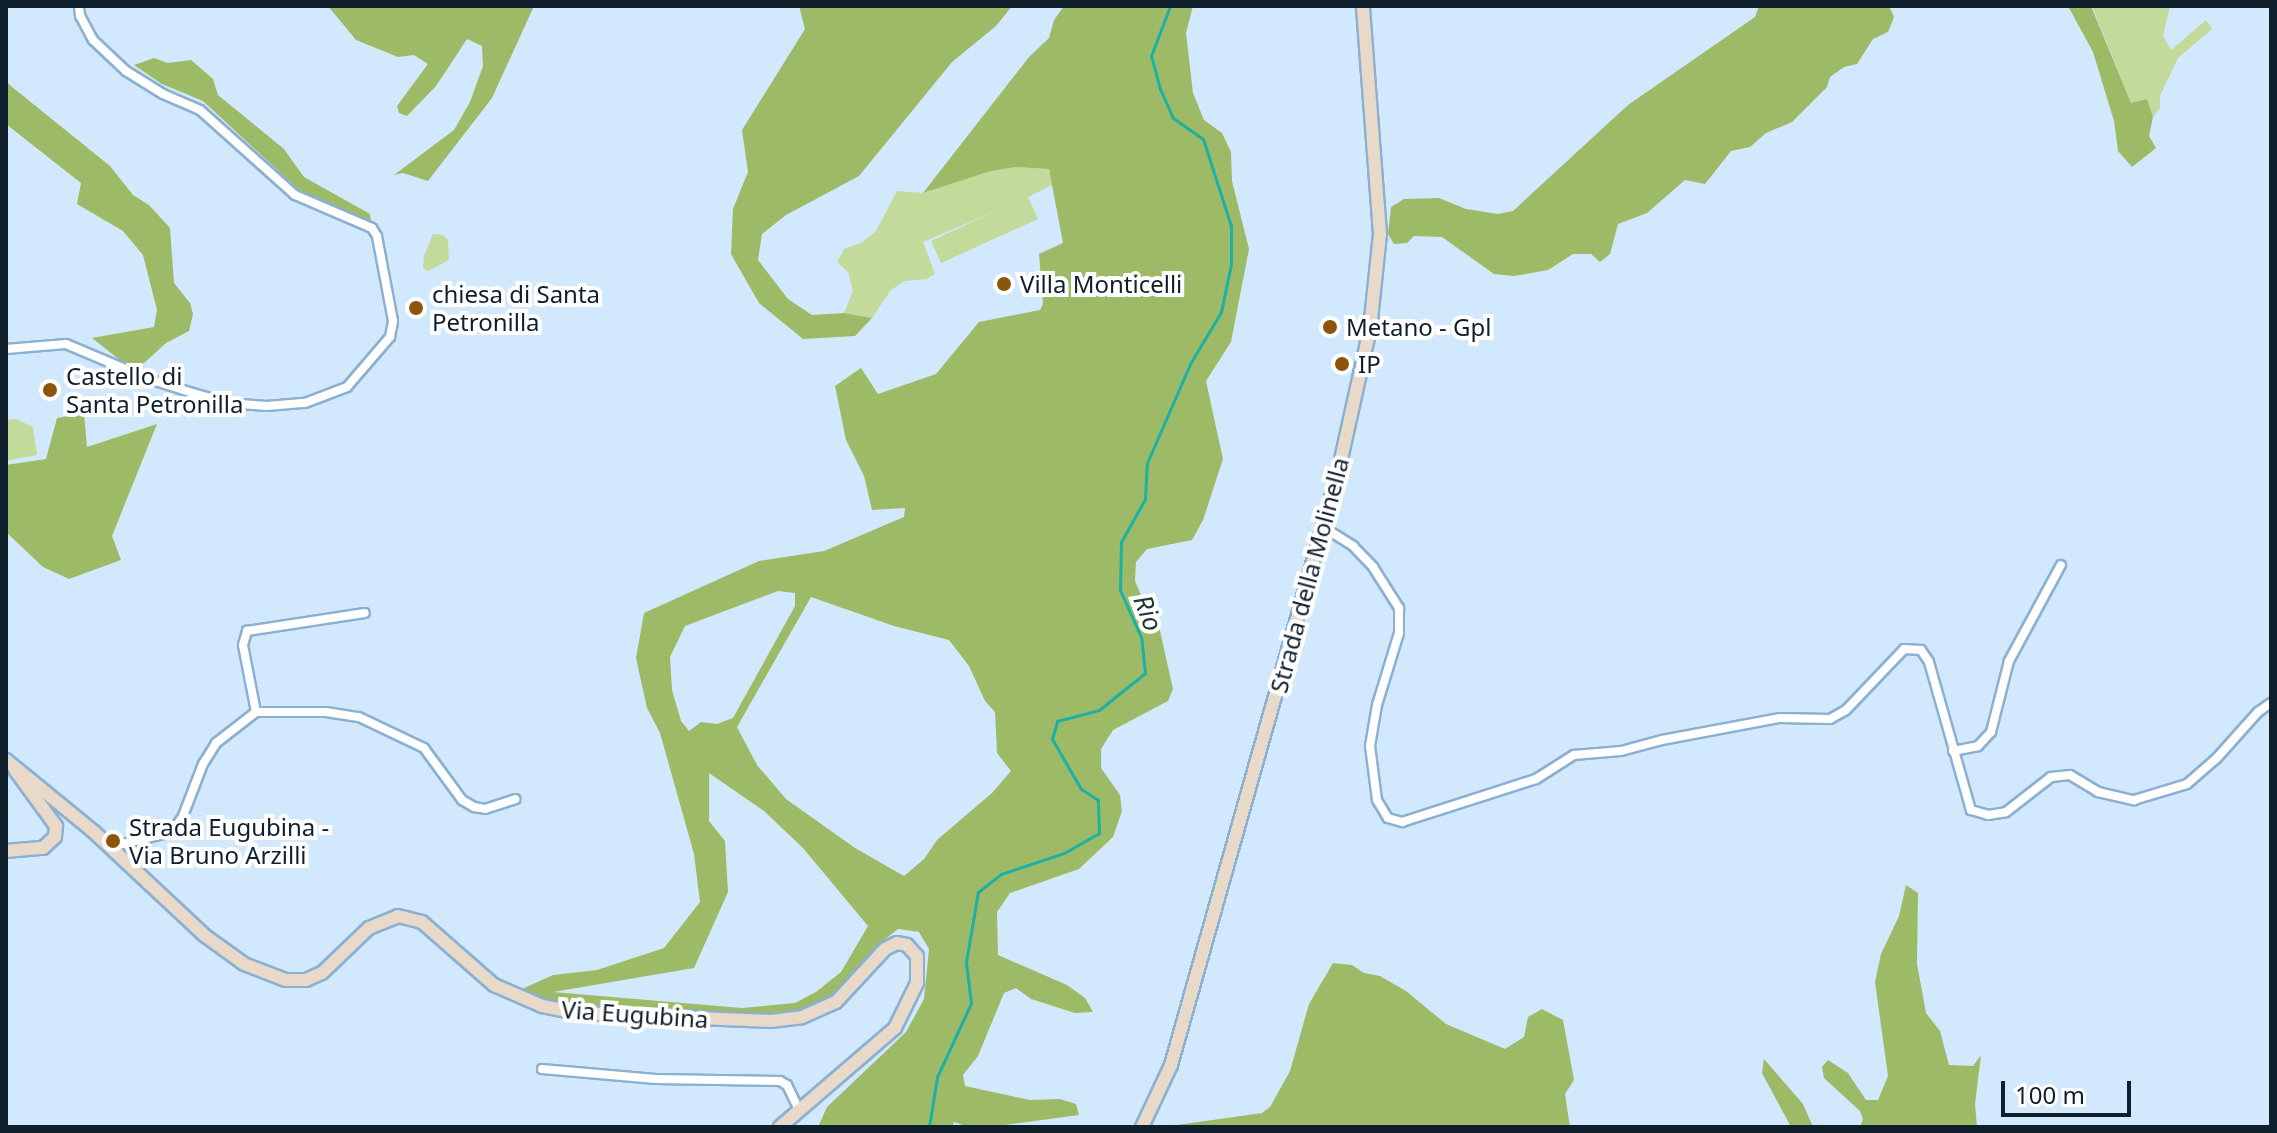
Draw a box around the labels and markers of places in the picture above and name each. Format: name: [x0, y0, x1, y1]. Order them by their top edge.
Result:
place label: Villa Monticelli: [1020, 270, 1182, 298]
marker: Villa Monticelli: [995, 275, 1013, 293]
place label: chiesa di Santa Petronilla: [432, 280, 600, 336]
marker: chiesa di Santa Petronilla: [407, 299, 425, 317]
place label: Metano - Gpl: [1346, 313, 1491, 341]
marker: Metano - Gpl: [1321, 318, 1339, 336]
place label: IP: [1358, 350, 1381, 378]
marker: IP: [1333, 355, 1351, 373]
place label: Castello di Santa Petronilla: [66, 362, 243, 418]
marker: Castello di Santa Petronilla: [41, 381, 59, 399]
place label: Strada Eugubina - Via Bruno Arzilli: [129, 813, 329, 869]
marker: Strada Eugubina - Via Bruno Arzilli: [104, 832, 122, 850]

